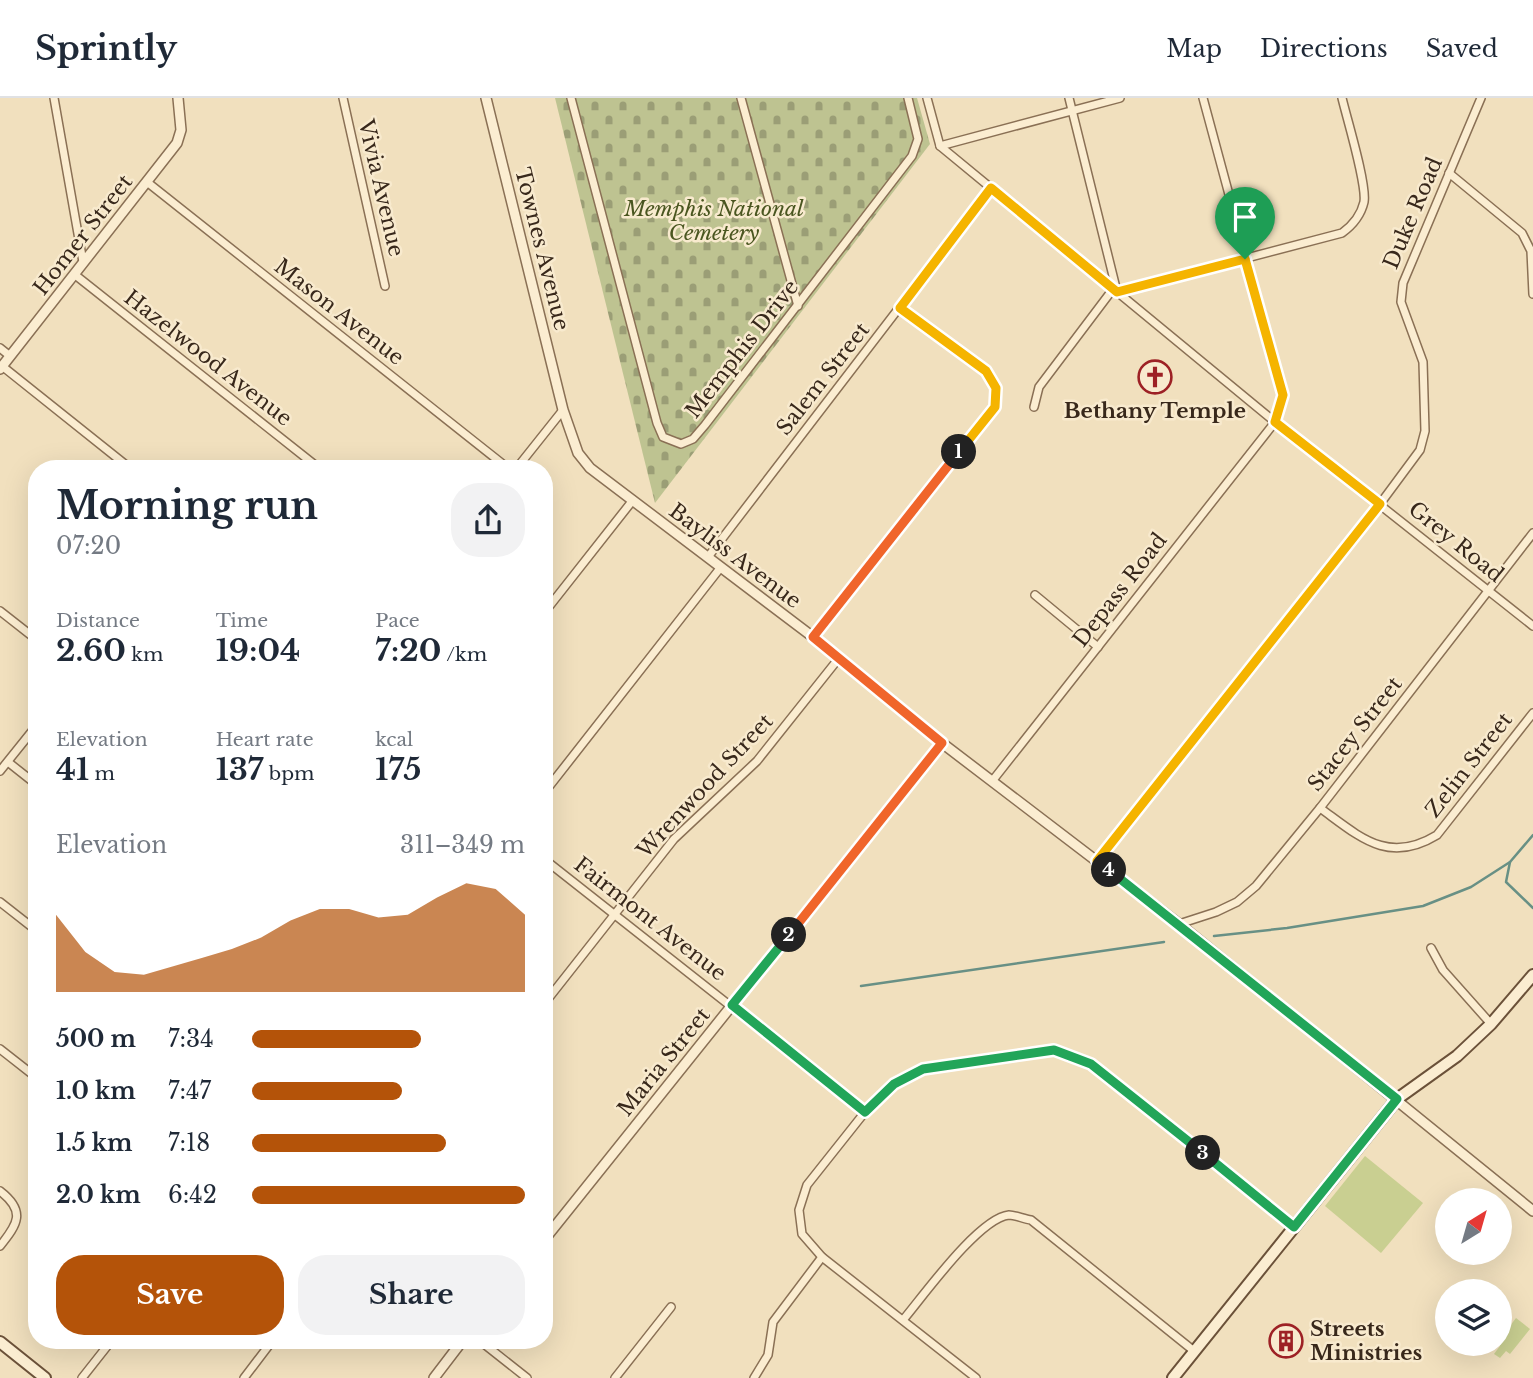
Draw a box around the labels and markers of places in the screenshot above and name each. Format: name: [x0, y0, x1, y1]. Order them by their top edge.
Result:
pin: [1215, 187, 1275, 259]
church icon: Bethany Temple: [1136, 358, 1174, 396]
place label: Bethany Temple: [1064, 398, 1246, 424]
pin: 1: [942, 434, 976, 470]
pin: 4: [1092, 852, 1126, 888]
pin: 2: [772, 918, 806, 952]
pin: 3: [1186, 1136, 1220, 1170]
place label: Streets Ministries: [1310, 1316, 1423, 1366]
building icon: Streets Ministries: [1267, 1322, 1305, 1360]

